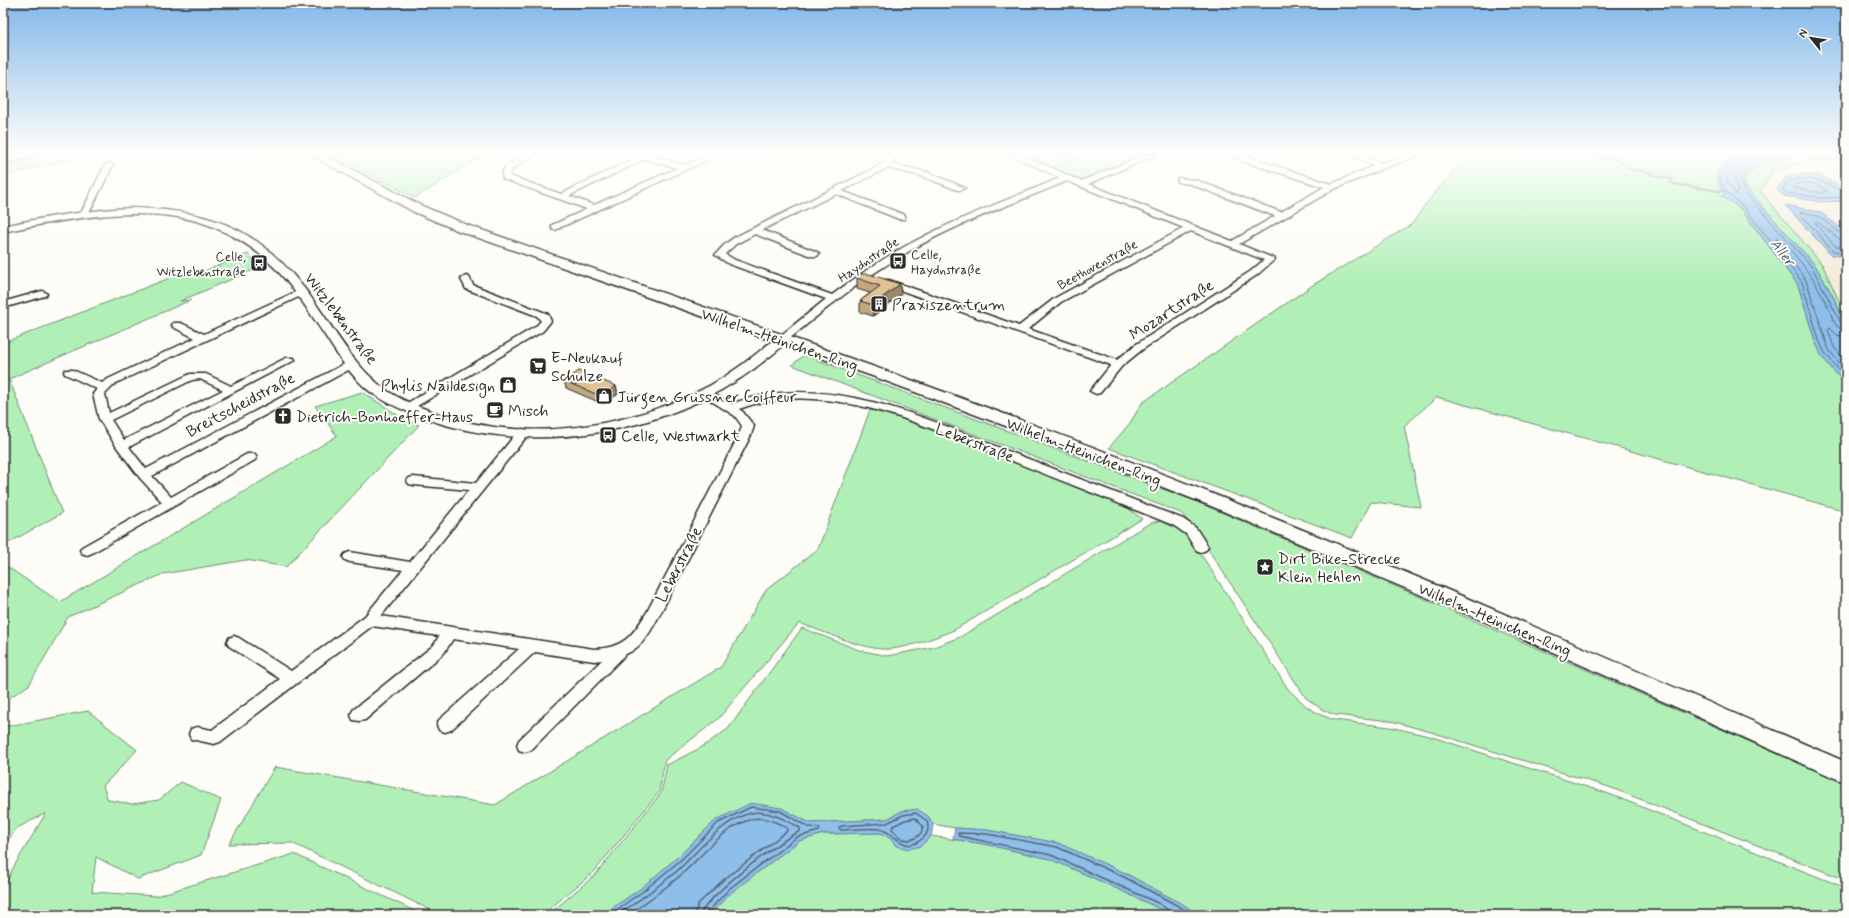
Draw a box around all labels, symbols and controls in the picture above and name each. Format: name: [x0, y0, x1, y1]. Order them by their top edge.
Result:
north arrow: [1791, 18, 1831, 58]
text: N: [1795, 27, 1811, 40]
street label: Haydnstraße: [835, 234, 903, 287]
street label: Beethovenstraße: [1055, 236, 1141, 294]
water label: Aller: [1766, 236, 1800, 272]
place label: Celle, Haydnstraße: [911, 247, 981, 279]
place label: Celle, Witzlebenstraße: [157, 249, 246, 281]
bus stop icon: Celle, Haydnstraße: [888, 251, 908, 271]
bus stop icon: Celle, Witzlebenstraße: [249, 253, 269, 273]
street label: Witzlebenstraße: [299, 269, 382, 369]
street label: Mozartstraße: [1125, 275, 1218, 345]
building icon: Praxiszentrum: [869, 294, 889, 314]
place label: Praxiszentrum: [892, 295, 1005, 316]
street label: Wilhelm-Heinichen-Ring: [698, 304, 861, 378]
place label: E-Neukauf Schulze: [551, 348, 623, 387]
supermarket icon: E-Neukauf Schulze: [528, 356, 548, 376]
street label: Breitscheidstraße: [183, 368, 299, 443]
shop icon: Phylis Naildesign: [498, 375, 518, 395]
place label: Phylis Naildesign: [381, 376, 495, 398]
shop icon: Jürgen Grüssner Coiffeur: [594, 386, 614, 406]
place label: Jürgen Grüssner Coiffeur: [617, 387, 797, 409]
cafe icon: Misch: [485, 400, 505, 420]
place label: Misch: [508, 401, 549, 422]
church icon: Dietrich-Bonhoeffer-Haus: [273, 406, 293, 426]
place label: Dietrich-Bonhoeffer-Haus: [296, 407, 473, 428]
street label: Wilhelm-Heinichen-Ring: [1003, 413, 1164, 493]
street label: Leberstraße: [932, 419, 1017, 468]
bus stop icon: Celle, Westmarkt: [598, 425, 618, 445]
place label: Celle, Westmarkt: [621, 426, 741, 447]
street label: Leberstraße: [651, 523, 708, 606]
place label: Dirt Bike-Strecke Klein Hehlen: [1278, 549, 1400, 588]
place icon: Dirt Bike-Strecke Klein Hehlen: [1255, 557, 1275, 577]
street label: Wilhelm-Heinichen-Ring: [1414, 579, 1574, 663]

